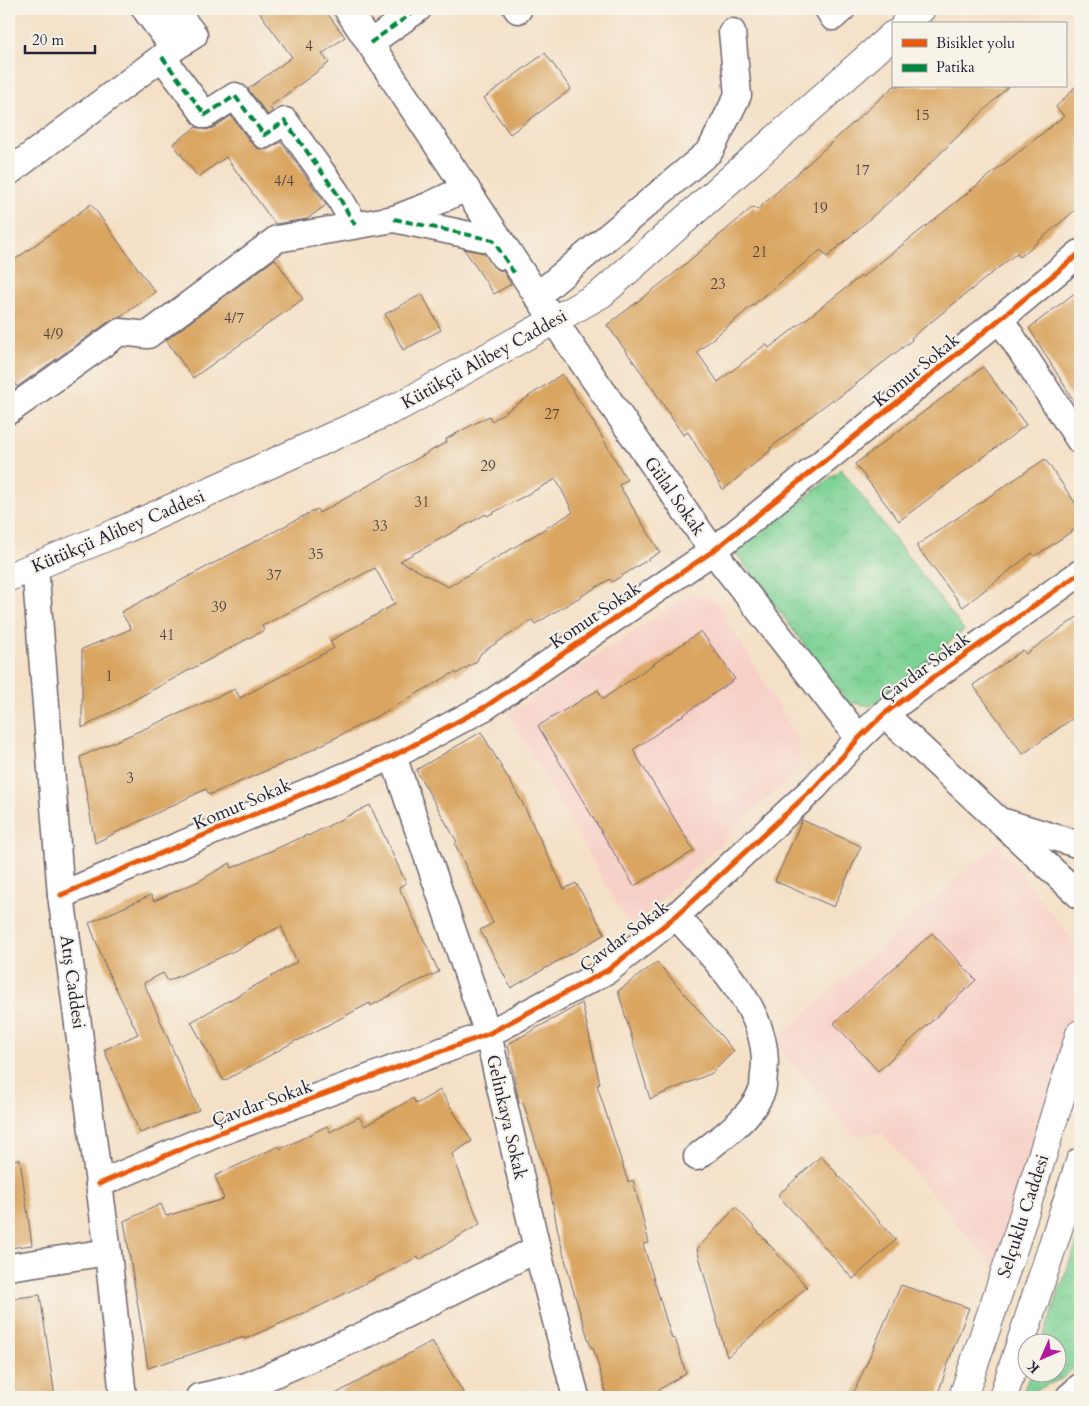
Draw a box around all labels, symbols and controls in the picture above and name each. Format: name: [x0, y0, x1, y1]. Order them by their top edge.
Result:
scale bar: [25, 22, 95, 54]
legend: [892, 22, 1066, 88]
text: 20 m: [32, 30, 64, 50]
text: Bisiklet yolu: [936, 33, 1015, 53]
house number: 4: [305, 36, 313, 56]
text: Patika: [936, 57, 975, 77]
house number: 15: [914, 105, 930, 125]
house number: 17: [854, 160, 870, 180]
house number: 4/4: [274, 171, 294, 191]
house number: 19: [812, 198, 828, 218]
house number: 21: [752, 242, 768, 262]
house number: 23: [710, 274, 726, 294]
street label: Kütükçü Alibey Caddesi: [397, 303, 572, 415]
house number: 4/7: [224, 308, 244, 328]
house number: 4/9: [43, 324, 63, 344]
street label: Komut Sokak: [868, 328, 965, 413]
house number: 27: [544, 404, 560, 424]
street label: Gülal Sokak: [638, 452, 711, 541]
house number: 29: [480, 456, 496, 476]
street label: Kütükçü Alibey Caddesi: [28, 484, 209, 579]
house number: 31: [414, 492, 430, 512]
house number: 33: [372, 516, 388, 536]
house number: 35: [308, 544, 324, 564]
house number: 37: [266, 565, 282, 585]
street label: Komut Sokak: [545, 576, 646, 655]
house number: 39: [211, 597, 227, 617]
house number: 41: [159, 625, 175, 645]
street label: Çavdar Sokak: [875, 626, 975, 708]
house number: 1: [105, 666, 113, 686]
house number: 3: [126, 768, 134, 788]
street label: Komut Sokak: [189, 772, 296, 836]
street label: Çavdar Sokak: [575, 895, 674, 978]
street label: Atış Caddesi: [54, 934, 91, 1031]
street label: Gelinkaya Sokak: [480, 1052, 533, 1182]
street label: Çavdar Sokak: [208, 1074, 316, 1133]
street label: Selçuklu Caddesi: [992, 1151, 1055, 1281]
north arrow: [1016, 1334, 1066, 1384]
text: K: [1022, 1356, 1044, 1378]

